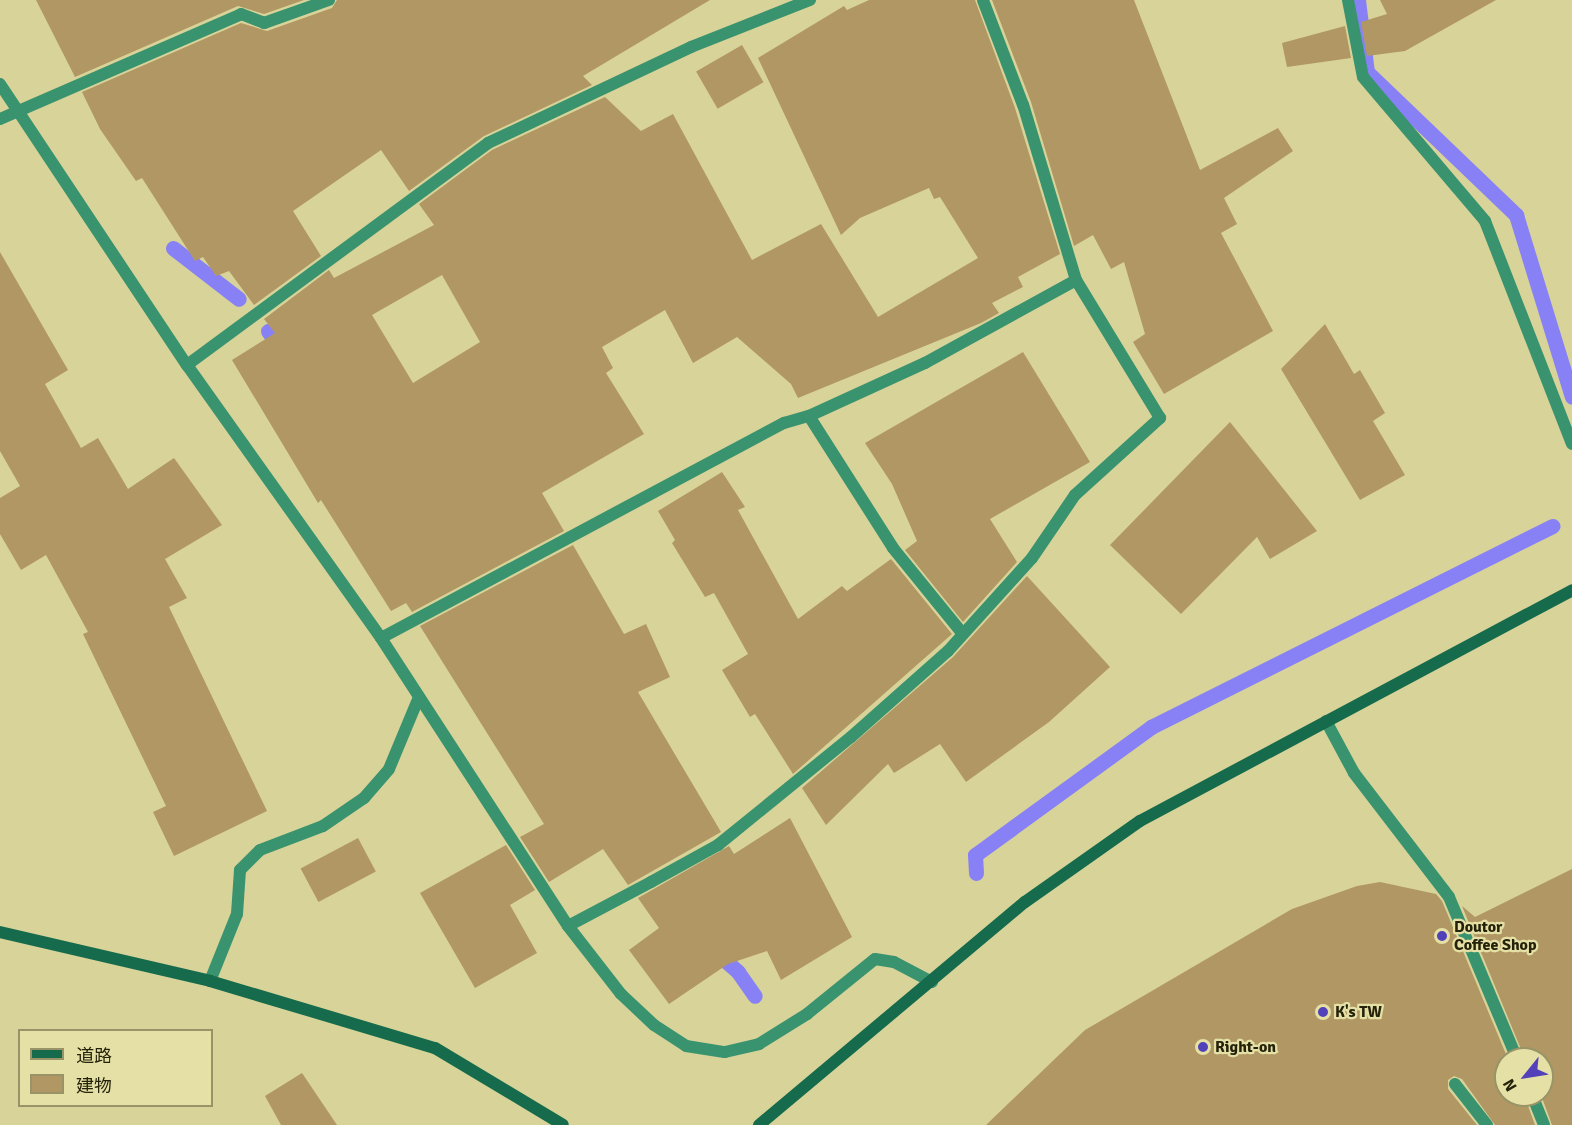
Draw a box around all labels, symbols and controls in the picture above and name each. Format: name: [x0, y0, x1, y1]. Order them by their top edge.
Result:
place label: Doutor Coffee Shop: [1454, 917, 1537, 955]
marker: Doutor Coffee Shop: [1435, 929, 1449, 943]
place label: K's TW: [1335, 1002, 1382, 1022]
marker: K's TW: [1316, 1005, 1330, 1019]
legend: [18, 1029, 213, 1107]
place label: Right-on: [1215, 1037, 1276, 1057]
marker: Right-on: [1196, 1040, 1210, 1054]
text: 道路: [76, 1045, 112, 1067]
north arrow: [1494, 1047, 1554, 1107]
text: 建物: [76, 1075, 112, 1097]
text: N: [1499, 1075, 1522, 1095]

